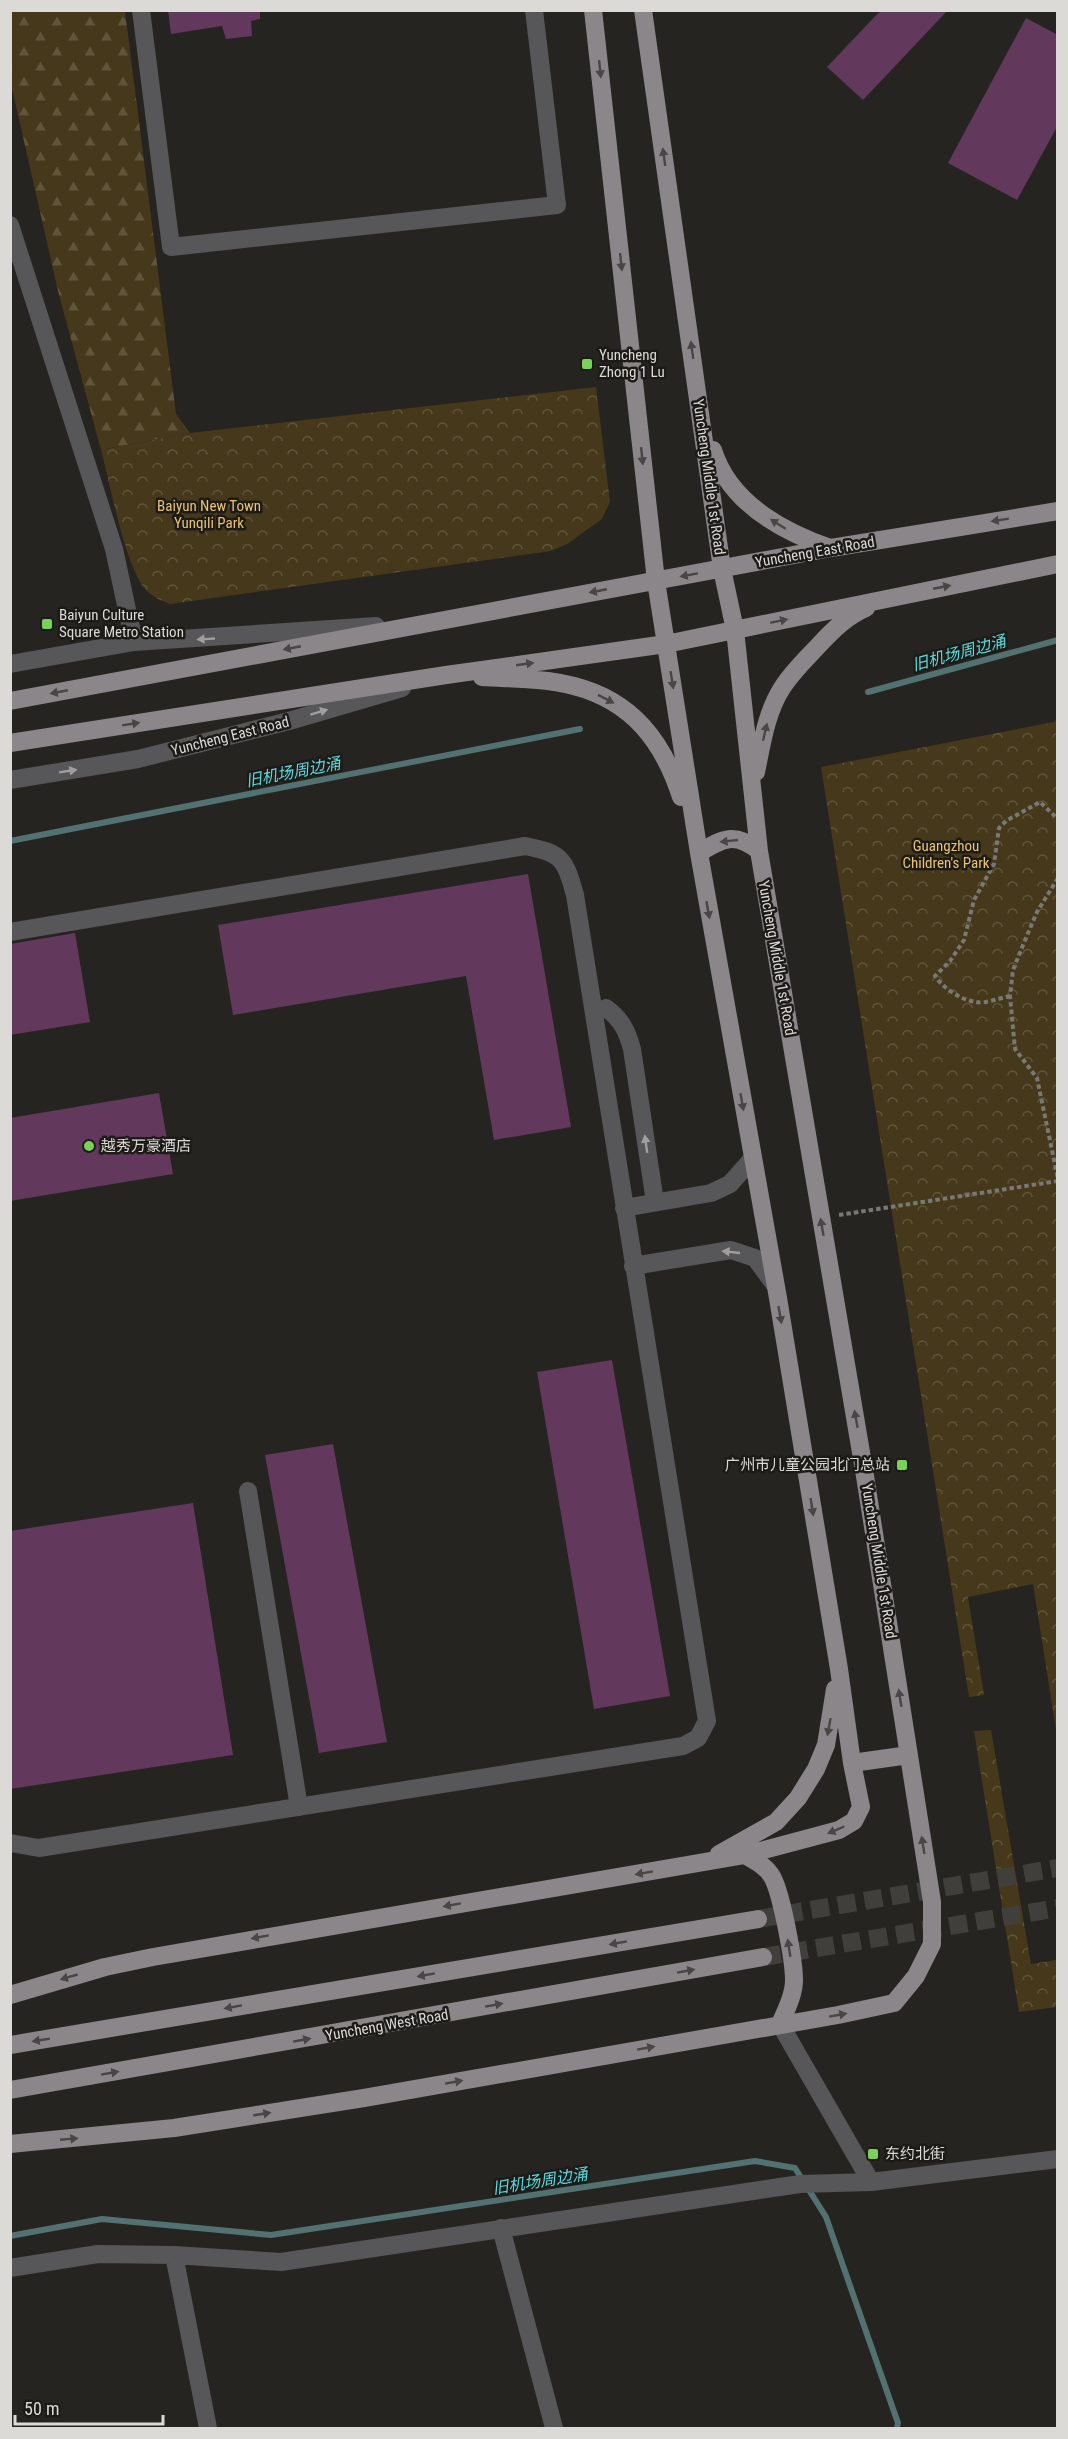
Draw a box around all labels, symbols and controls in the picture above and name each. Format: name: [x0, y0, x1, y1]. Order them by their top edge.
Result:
one-way arrow: [595, 59, 605, 78]
one-way arrow: [659, 147, 668, 166]
one-way arrow: [616, 253, 626, 272]
one-way arrow: [687, 340, 696, 359]
place label: Yuncheng Zhong 1 Lu: [599, 346, 665, 381]
marker: Yuncheng Zhong 1 Lu: [580, 357, 594, 371]
street label: Yuncheng Middle 1st Road: [689, 398, 729, 556]
one-way arrow: [637, 447, 647, 466]
park label: Baiyun New Town Yunqili Park: [157, 497, 261, 532]
one-way arrow: [990, 516, 1009, 525]
one-way arrow: [770, 518, 786, 529]
street label: Yuncheng East Road: [754, 533, 876, 571]
one-way arrow: [679, 571, 698, 580]
one-way arrow: [933, 582, 952, 591]
one-way arrow: [589, 587, 608, 596]
place label: Baiyun Culture Square Metro Station: [59, 606, 184, 641]
one-way arrow: [770, 615, 788, 625]
marker: Baiyun Culture Square Metro Station: [40, 617, 54, 631]
water label: 旧机场周边涌: [910, 631, 1010, 675]
one-way arrow: [196, 634, 215, 643]
one-way arrow: [282, 644, 301, 653]
one-way arrow: [515, 659, 534, 668]
one-way arrow: [667, 671, 676, 690]
one-way arrow: [49, 688, 68, 697]
one-way arrow: [598, 694, 615, 703]
one-way arrow: [310, 707, 328, 716]
street label: Yuncheng East Road: [169, 713, 291, 759]
one-way arrow: [121, 720, 140, 729]
one-way arrow: [760, 722, 770, 741]
water label: 旧机场周边涌: [244, 753, 344, 790]
one-way arrow: [59, 766, 78, 775]
one-way arrow: [719, 836, 738, 845]
park label: Guangzhou Children's Park: [902, 837, 990, 872]
street label: Yuncheng Middle 1st Road: [754, 879, 800, 1037]
one-way arrow: [704, 901, 713, 920]
one-way arrow: [738, 1093, 747, 1112]
one-way arrow: [642, 1135, 651, 1154]
place label: 越秀万豪酒店: [101, 1137, 191, 1155]
marker: 越秀万豪酒店: [82, 1139, 96, 1153]
one-way arrow: [817, 1217, 826, 1236]
one-way arrow: [721, 1247, 740, 1257]
one-way arrow: [776, 1306, 785, 1325]
one-way arrow: [851, 1409, 860, 1428]
place label: 广州市儿童公园北门总站: [725, 1456, 890, 1474]
marker: 广州市儿童公园北门总站: [895, 1458, 909, 1472]
street label: Yuncheng Middle 1st Road: [858, 1482, 900, 1640]
one-way arrow: [808, 1498, 817, 1517]
one-way arrow: [896, 1688, 905, 1707]
one-way arrow: [824, 1718, 833, 1737]
one-way arrow: [827, 1825, 845, 1835]
one-way arrow: [919, 1835, 928, 1854]
one-way arrow: [635, 1869, 654, 1878]
one-way arrow: [442, 1901, 461, 1910]
one-way arrow: [250, 1933, 269, 1942]
one-way arrow: [608, 1938, 627, 1947]
one-way arrow: [784, 1938, 793, 1957]
one-way arrow: [676, 1966, 695, 1975]
one-way arrow: [416, 1971, 435, 1980]
one-way arrow: [60, 1973, 78, 1982]
one-way arrow: [484, 2001, 503, 2010]
one-way arrow: [224, 2003, 243, 2012]
street label: Yuncheng West Road: [324, 2005, 450, 2045]
one-way arrow: [828, 2010, 847, 2019]
one-way arrow: [31, 2035, 50, 2044]
one-way arrow: [292, 2035, 311, 2044]
one-way arrow: [637, 2043, 656, 2052]
one-way arrow: [100, 2068, 119, 2077]
one-way arrow: [445, 2077, 464, 2086]
one-way arrow: [253, 2109, 272, 2118]
one-way arrow: [59, 2135, 78, 2144]
place label: 东约北街: [885, 2145, 945, 2163]
marker: 东约北街: [866, 2147, 880, 2161]
water label: 旧机场周边涌: [491, 2164, 591, 2198]
scale bar: [15, 2388, 164, 2426]
text: 50 m: [24, 2398, 59, 2419]

